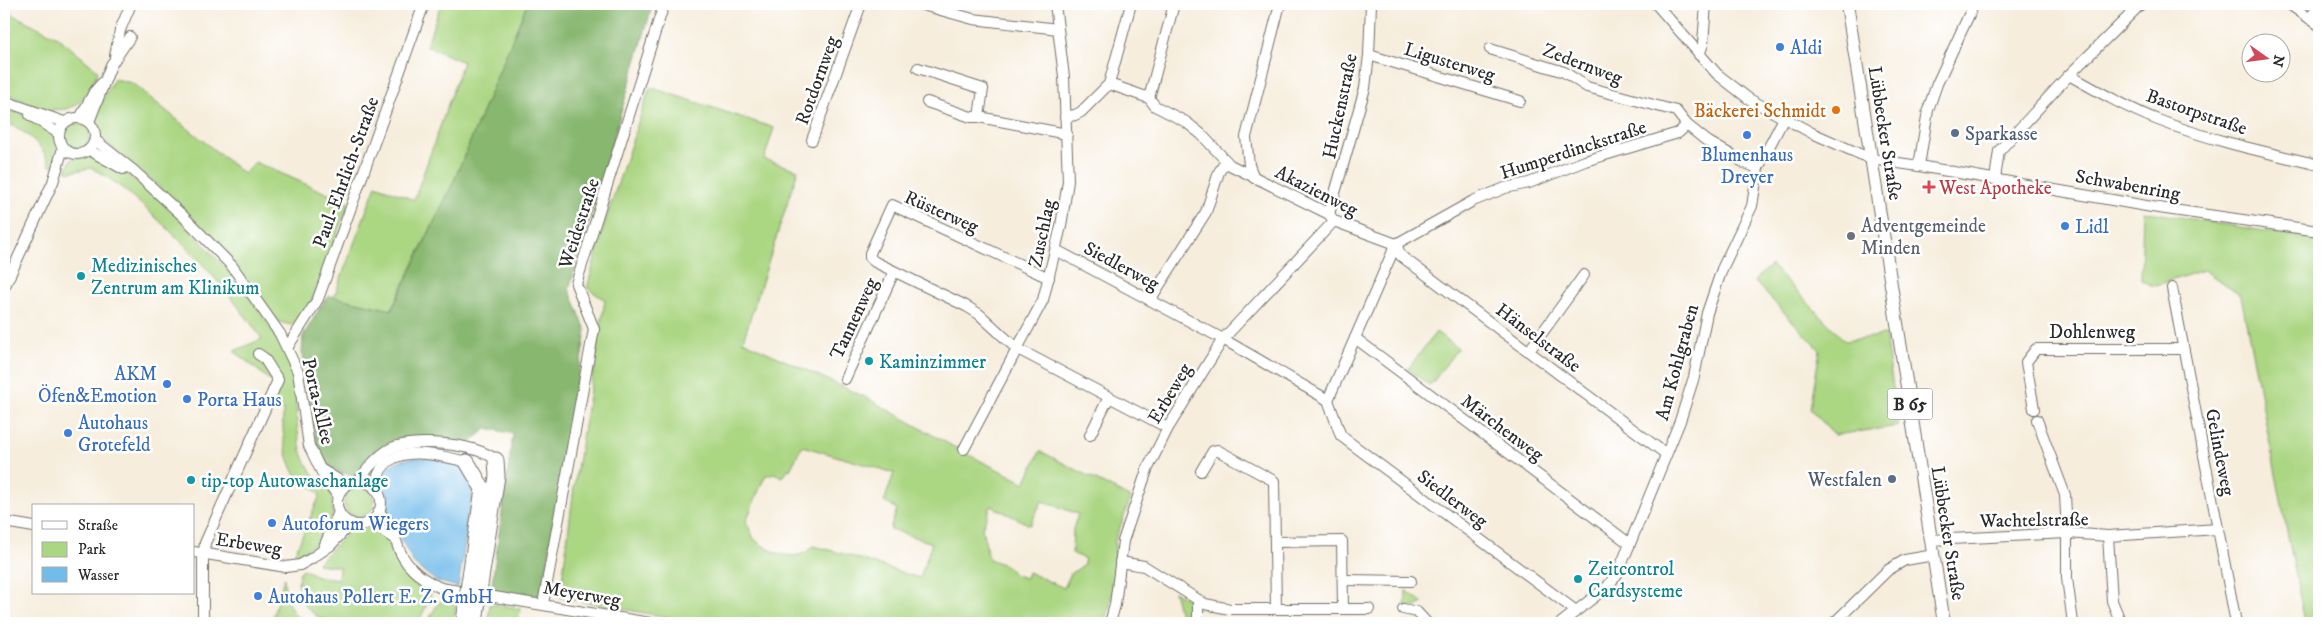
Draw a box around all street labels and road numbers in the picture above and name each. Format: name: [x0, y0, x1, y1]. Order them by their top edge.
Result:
street label: Rotdornweg: [791, 32, 844, 128]
street label: Ligusterweg: [1401, 38, 1498, 87]
street label: Zedernweg: [1539, 39, 1626, 90]
street label: Huckenstraße: [1318, 51, 1363, 161]
street label: Lübbecker Straße: [1863, 65, 1906, 202]
street label: Bastorpstraße: [2143, 84, 2250, 140]
street label: Paul-Ehrlich-Straße: [308, 94, 384, 251]
street label: Humperdinckstraße: [1497, 116, 1650, 185]
street label: Akazienweg: [1271, 161, 1362, 222]
street label: Schwabenring: [2074, 165, 2183, 206]
street label: Weidestraße: [554, 175, 605, 272]
street label: Rüsterweg: [901, 186, 983, 239]
street label: Zuschlag: [1024, 196, 1061, 269]
street label: Siedlerweg: [1080, 237, 1164, 296]
street label: Tannenweg: [825, 273, 884, 363]
street label: Hänselstraße: [1491, 299, 1585, 378]
street label: Am Kohlgraben: [1651, 302, 1704, 423]
street label: Dohlenweg: [2049, 321, 2136, 344]
street label: Porta-Allee: [296, 356, 339, 447]
street label: Erbeweg: [1143, 359, 1198, 428]
road number: B 65: [1888, 388, 1932, 419]
street label: Märchenweg: [1456, 390, 1549, 467]
street label: Gelindeweg: [2200, 407, 2239, 499]
street label: Siedlerweg: [1412, 465, 1492, 534]
street label: Lübbecker Straße: [1926, 465, 1969, 602]
street label: Wachtelstraße: [1978, 508, 2089, 533]
street label: Erbeweg: [214, 528, 284, 561]
street label: Meyerweg: [541, 576, 623, 613]

